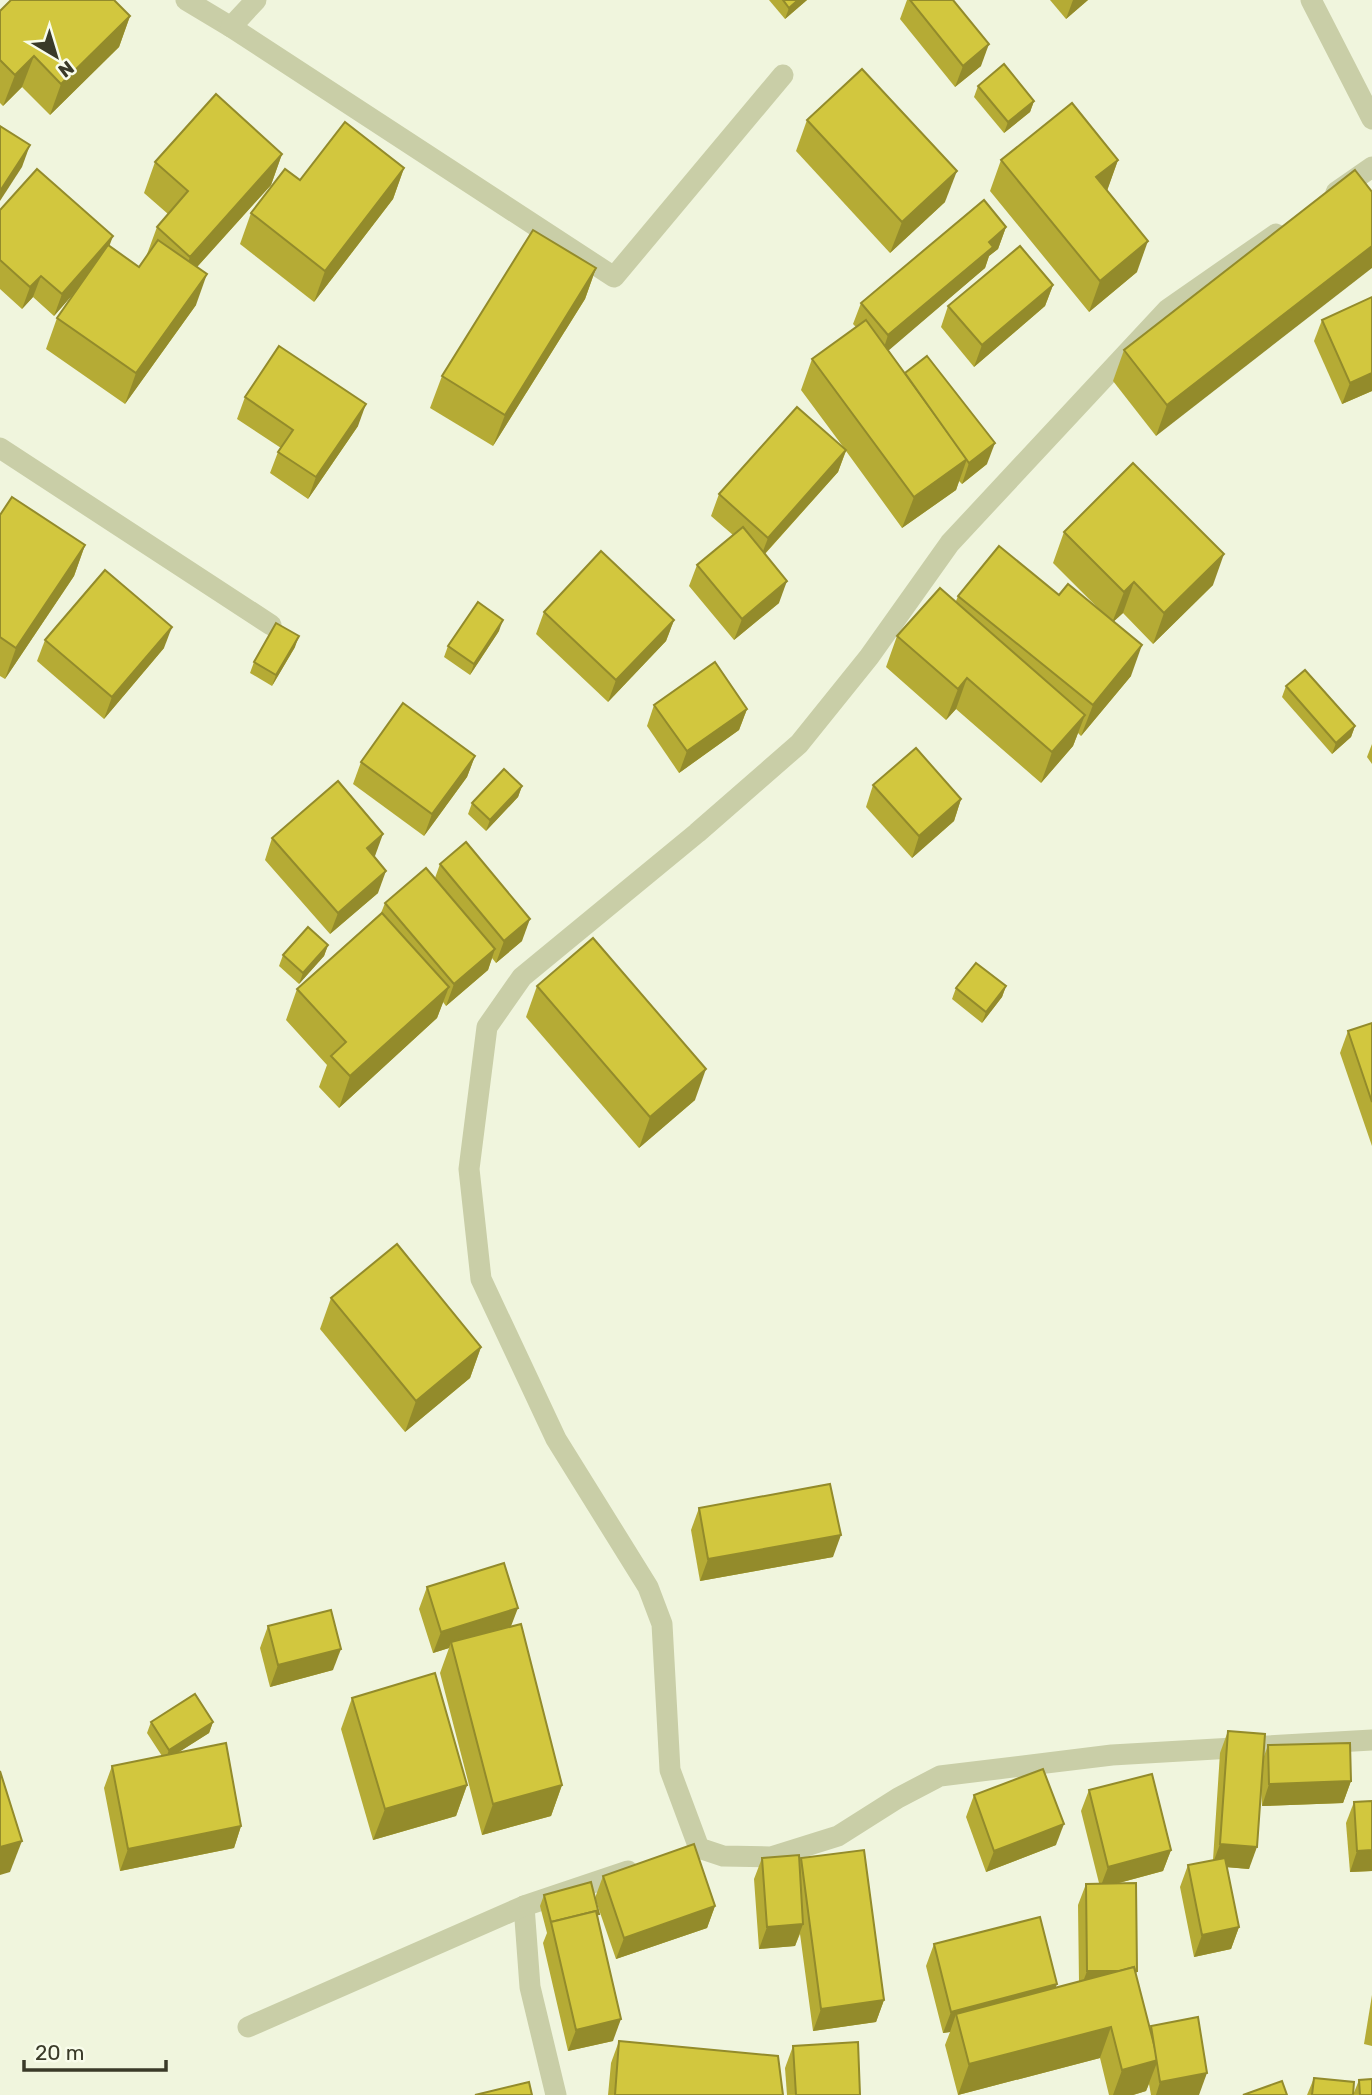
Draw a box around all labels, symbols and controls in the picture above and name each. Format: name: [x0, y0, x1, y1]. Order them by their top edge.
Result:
north arrow: [21, 21, 91, 91]
text: N: [54, 56, 79, 82]
scale bar: [24, 2028, 166, 2072]
text: 20 m: [35, 2040, 84, 2065]

